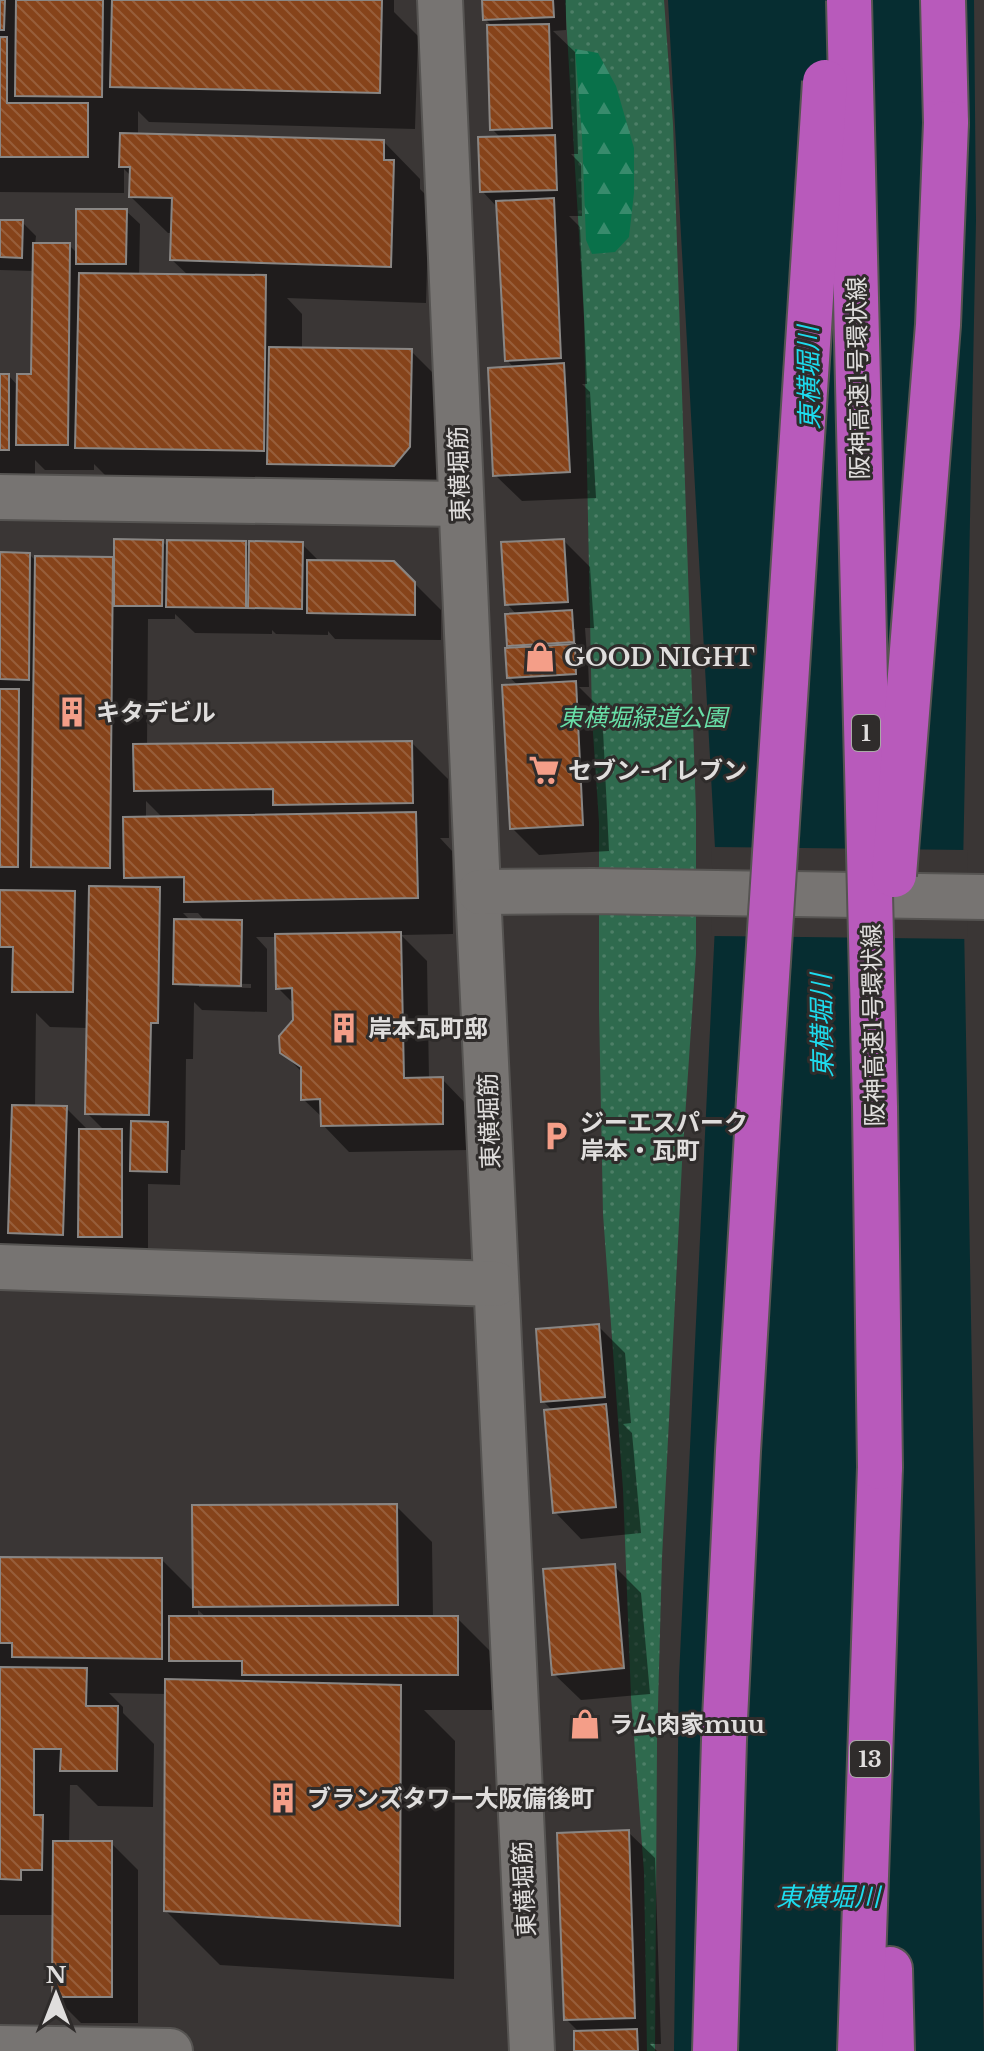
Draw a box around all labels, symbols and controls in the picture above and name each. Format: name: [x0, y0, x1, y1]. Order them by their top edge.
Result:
street label: 阪神高速1号環状線: [842, 276, 874, 480]
water label: 東横堀川: [792, 323, 826, 430]
street label: 東横堀筋: [443, 426, 475, 522]
shop icon: GOOD NIGHT: [523, 640, 557, 674]
place label: GOOD NIGHT: [564, 643, 755, 672]
building icon: キタデビル: [55, 695, 89, 729]
place label: キタデビル: [96, 698, 216, 727]
park label: 東横堀緑道公園: [559, 703, 730, 732]
road number: 1: [852, 715, 880, 751]
supermarket icon: セブン-イレブン: [527, 753, 561, 787]
place label: セブン-イレブン: [568, 756, 747, 785]
street label: 阪神高速1号環状線: [857, 923, 889, 1127]
water label: 東横堀川: [805, 971, 839, 1078]
building icon: 岸本瓦町邸: [327, 1011, 361, 1045]
place label: 岸本瓦町邸: [368, 1014, 488, 1043]
street label: 東横堀筋: [473, 1073, 505, 1169]
place label: ジーエスパーク 岸本・瓦町: [580, 1108, 748, 1165]
parking icon: ジーエスパーク 岸本・瓦町: [539, 1119, 573, 1153]
shop icon: ラム肉家muu: [568, 1707, 602, 1741]
place label: ラム肉家muu: [609, 1710, 765, 1739]
road number: 13: [850, 1741, 890, 1777]
building icon: ブランズタワー大阪備後町: [266, 1781, 300, 1815]
place label: ブランズタワー大阪備後町: [307, 1784, 595, 1813]
street label: 東横堀筋: [507, 1840, 541, 1938]
water label: 東横堀川: [776, 1881, 883, 1913]
north arrow: [16, 1955, 96, 2035]
text: N: [46, 1962, 67, 1989]

